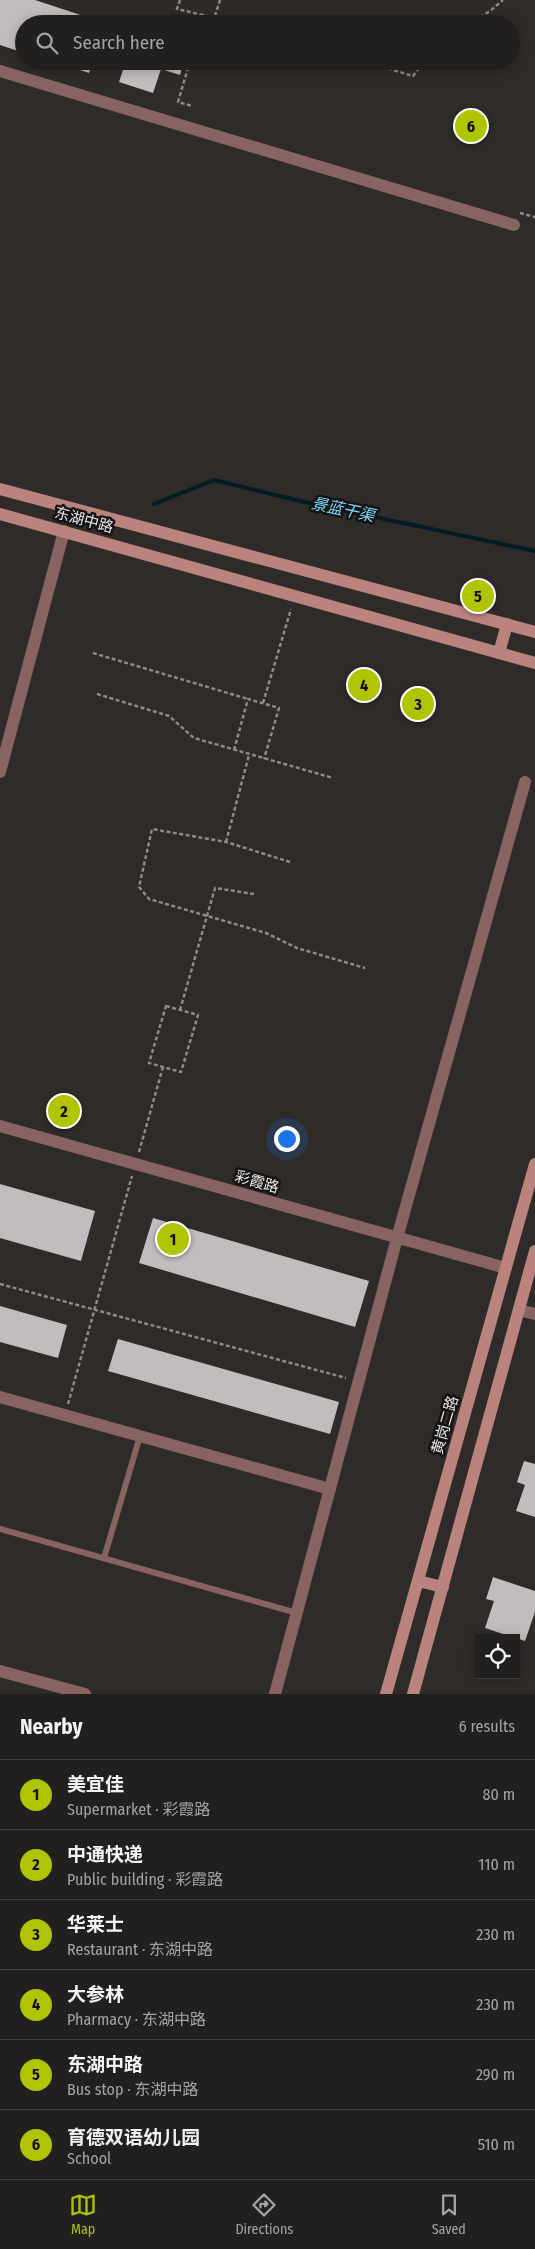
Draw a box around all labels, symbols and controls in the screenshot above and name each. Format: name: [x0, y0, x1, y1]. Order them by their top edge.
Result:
search box: [15, 15, 520, 70]
icon: search: [33, 29, 61, 57]
text: Search here: [73, 31, 165, 54]
pin: 6: [455, 107, 487, 145]
water label: 景蓝干渠: [310, 494, 378, 526]
street label: 东湖中路: [53, 504, 115, 536]
pin: 5: [462, 577, 494, 615]
pin: 4: [348, 666, 380, 704]
pin: 3: [402, 685, 434, 723]
pin: 2: [48, 1092, 80, 1130]
your location: [274, 1126, 300, 1152]
street label: 彩霞路: [233, 1167, 281, 1197]
pin: 1: [157, 1220, 189, 1258]
street label: 黄岗二路: [428, 1394, 462, 1456]
map controls: [475, 1634, 520, 1679]
button: locate: [475, 1634, 520, 1679]
text: Nearby: [20, 1714, 82, 1740]
text: 6 results: [459, 1717, 515, 1736]
text: 美宜佳: [67, 1773, 124, 1796]
text: 1: [33, 1785, 39, 1804]
text: 80 m: [483, 1785, 515, 1804]
text: Supermarket · 彩霞路: [67, 1800, 210, 1819]
text: 中通快递: [67, 1843, 143, 1866]
text: 2: [32, 1855, 40, 1874]
text: 110 m: [478, 1855, 515, 1874]
text: Public building · 彩霞路: [67, 1870, 223, 1889]
text: 华莱士: [67, 1913, 124, 1936]
text: 3: [32, 1925, 40, 1944]
text: 230 m: [476, 1925, 515, 1944]
text: Restaurant · 东湖中路: [67, 1940, 213, 1959]
text: 大参林: [67, 1983, 124, 2006]
text: 4: [32, 1995, 40, 2014]
text: 230 m: [476, 1995, 515, 2014]
text: Pharmacy · 东湖中路: [67, 2010, 206, 2029]
text: 东湖中路: [67, 2053, 143, 2076]
text: 5: [32, 2065, 40, 2084]
text: 290 m: [476, 2065, 515, 2084]
text: Bus stop · 东湖中路: [67, 2080, 198, 2099]
text: 育德双语幼儿园: [67, 2126, 200, 2149]
text: 6: [32, 2135, 40, 2154]
text: 510 m: [478, 2135, 515, 2154]
text: School: [67, 2149, 111, 2168]
tab: Map: [69, 2191, 97, 2238]
tab: Directions: [235, 2191, 293, 2238]
tab: Saved: [432, 2191, 466, 2238]

